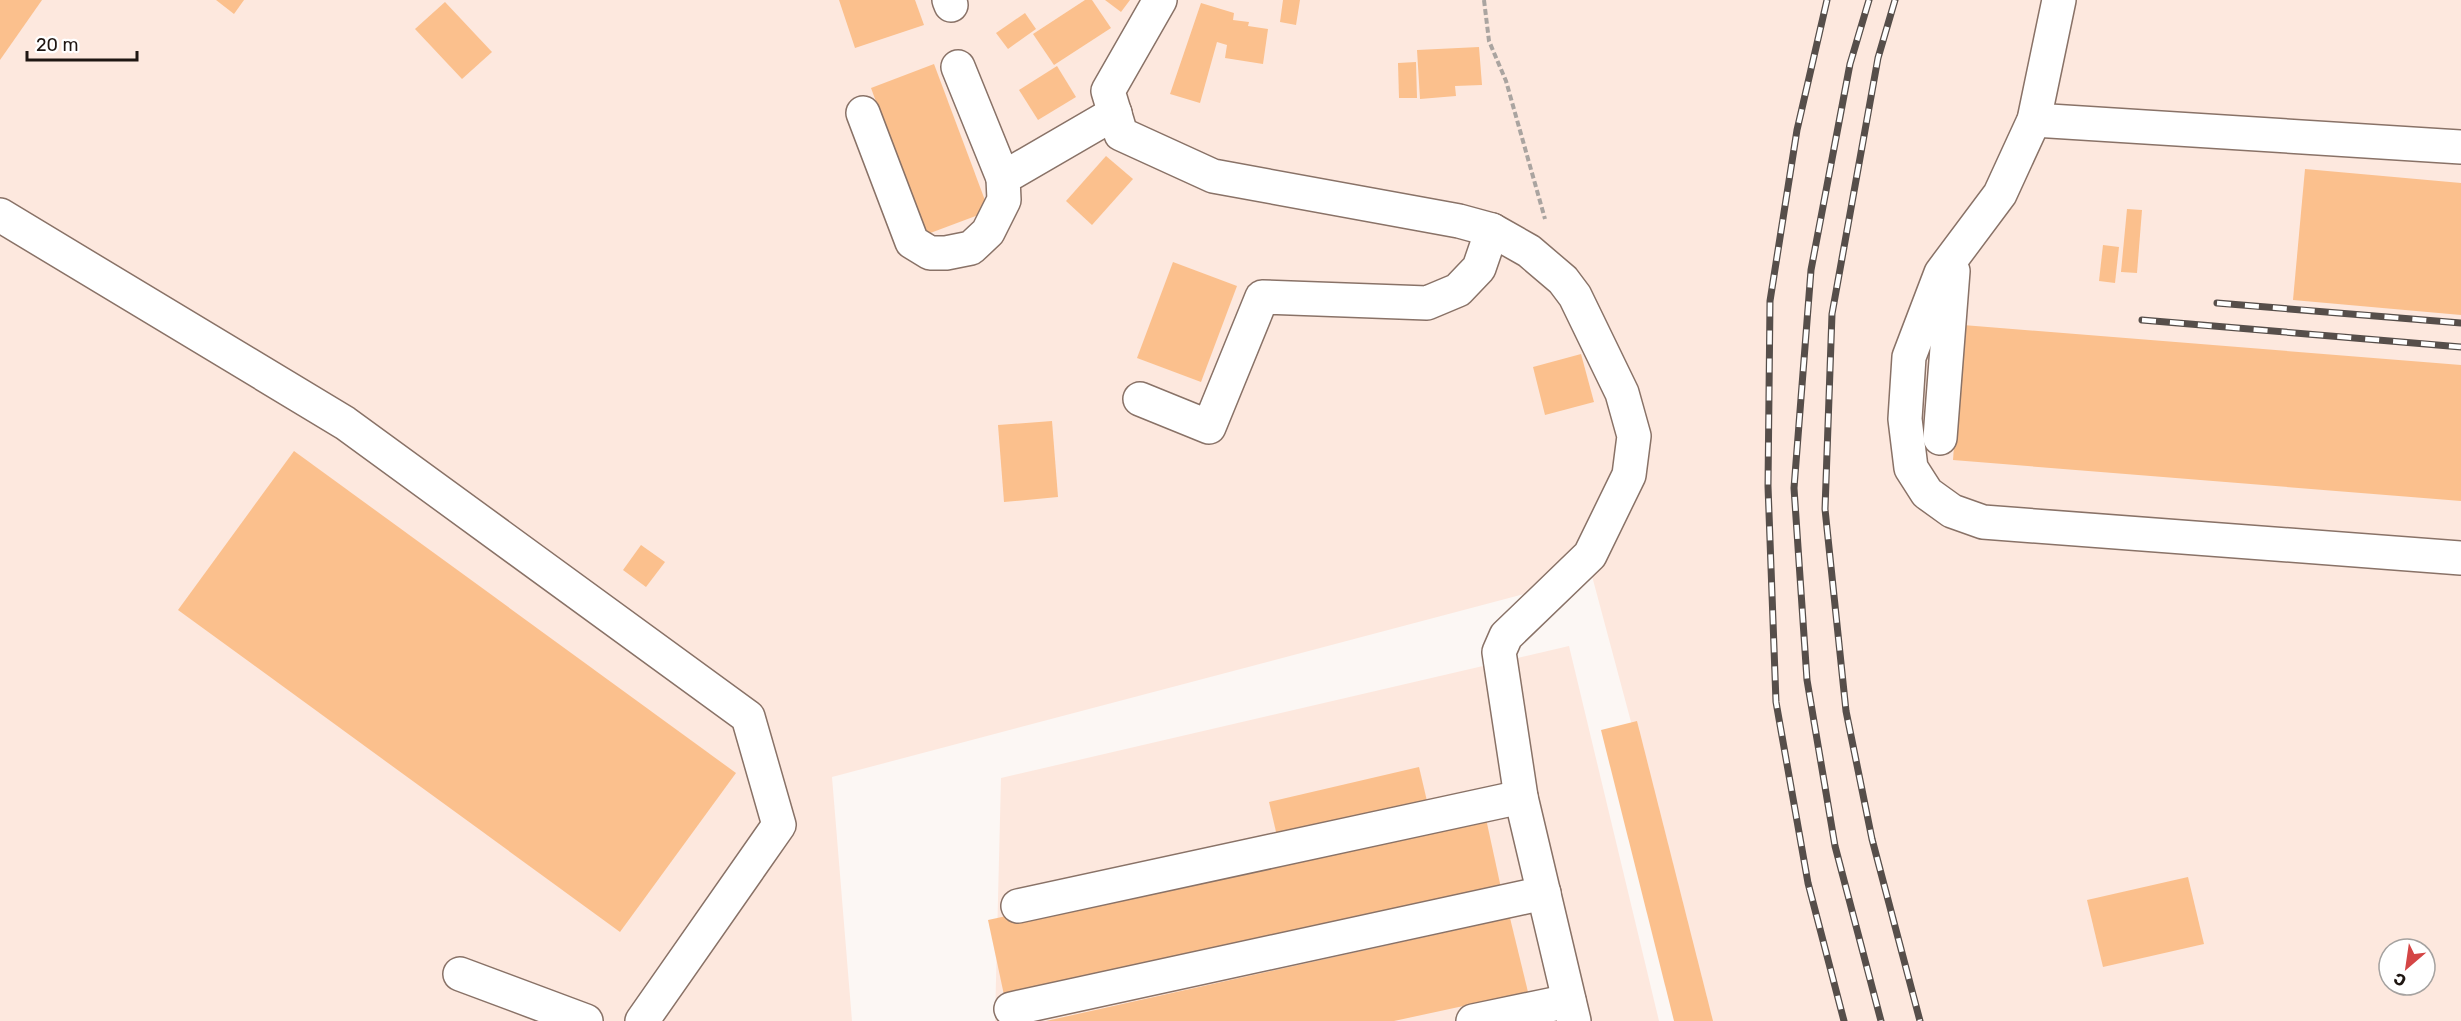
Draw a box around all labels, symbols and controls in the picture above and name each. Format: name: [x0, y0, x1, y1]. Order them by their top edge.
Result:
scale bar: [27, 24, 136, 62]
text: 20 m: [36, 34, 78, 56]
north arrow: [2377, 937, 2437, 997]
text: С: [2390, 969, 2409, 991]

